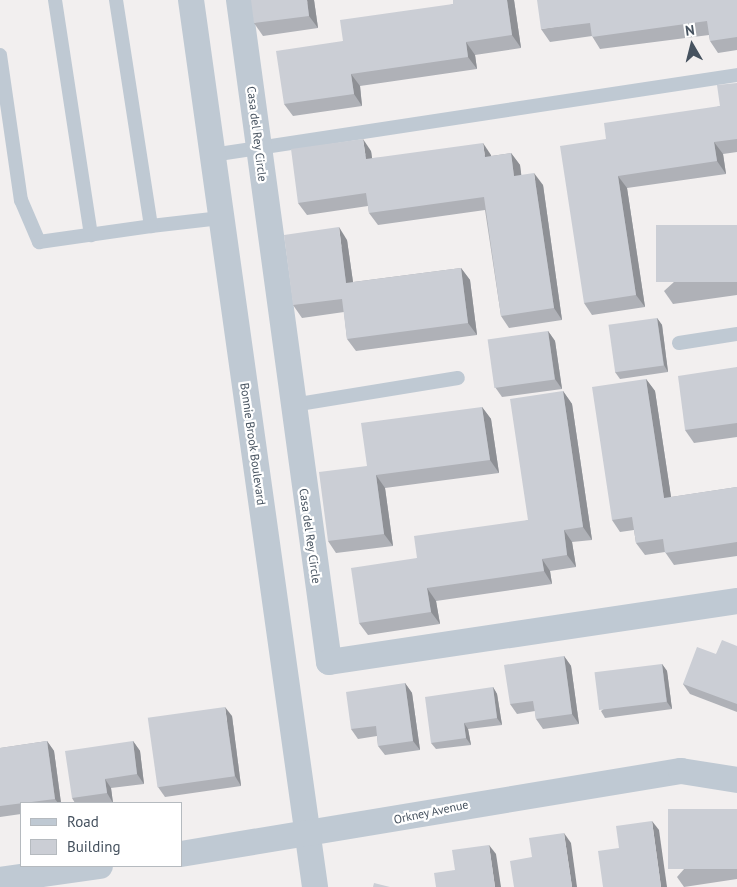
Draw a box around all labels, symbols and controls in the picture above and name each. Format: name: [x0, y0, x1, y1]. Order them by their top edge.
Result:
north arrow: [667, 20, 717, 70]
text: N: [684, 21, 696, 40]
street label: Casa del Rey Circle: [244, 85, 270, 183]
street label: Bonnie Brook Boulevard: [237, 382, 269, 506]
street label: Casa del Rey Circle: [296, 487, 324, 585]
street label: Orkney Avenue: [392, 797, 470, 827]
legend: [20, 802, 182, 867]
text: Road: [67, 812, 99, 831]
text: Building: [67, 837, 121, 856]

